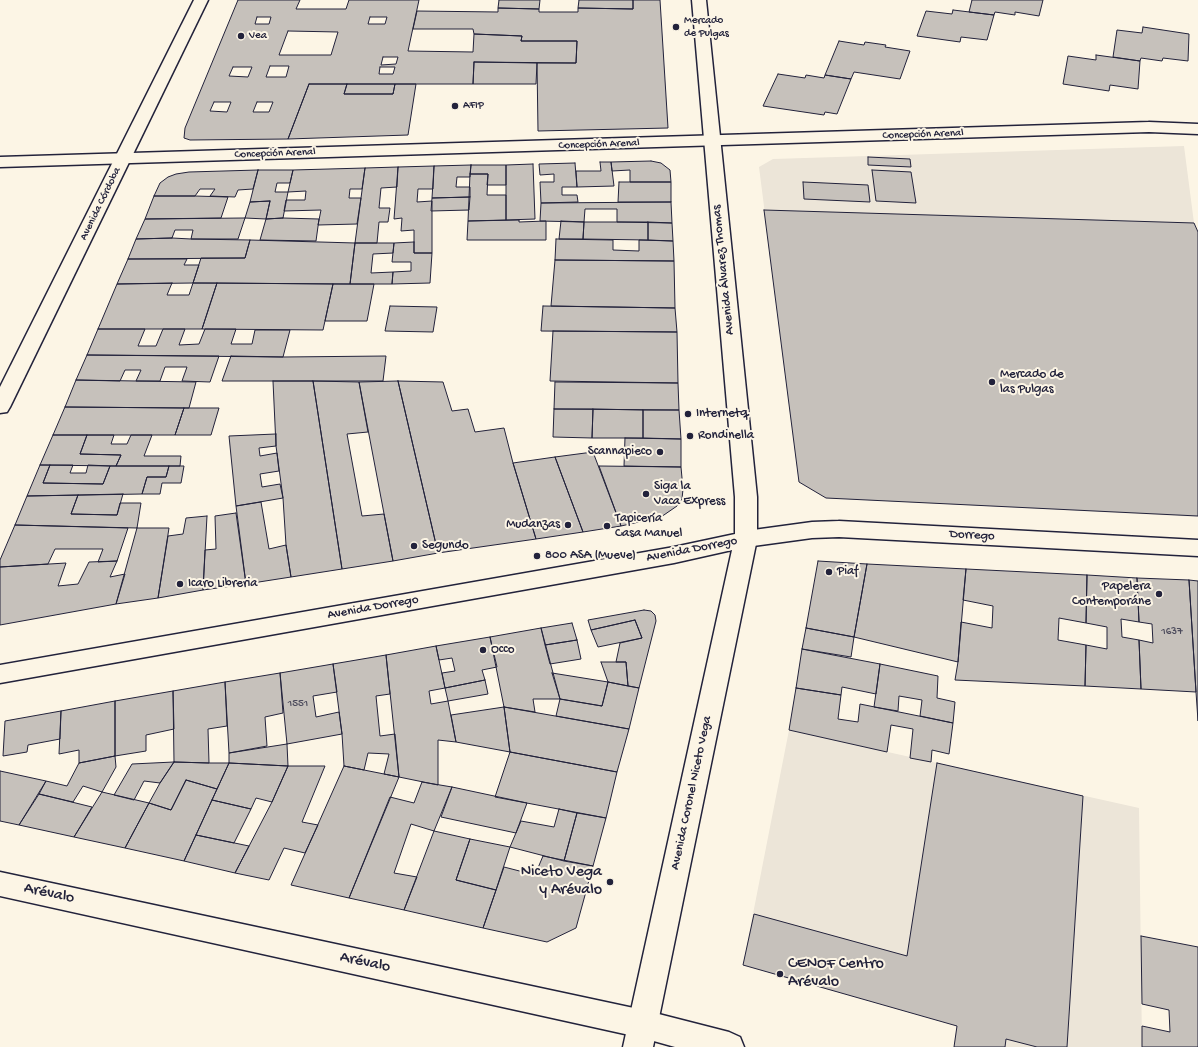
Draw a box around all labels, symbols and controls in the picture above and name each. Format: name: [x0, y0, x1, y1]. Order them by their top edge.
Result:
place label: Mercado de Pulgas: [684, 14, 729, 40]
marker: Mercado de Pulgas: [671, 22, 681, 32]
place label: Vea: [249, 29, 267, 43]
marker: Vea: [236, 31, 246, 41]
place label: AFIP: [463, 99, 484, 113]
marker: AFIP: [450, 101, 460, 111]
street label: Concepción Arenal: [882, 127, 964, 143]
street label: Concepción Arenal: [558, 137, 640, 153]
street label: Concepción Arenal: [234, 146, 316, 162]
street label: Avenida Córdoba: [78, 165, 124, 243]
street label: Avenida Álvarez Thomas: [709, 204, 739, 336]
place label: Mercado de las Pulgas: [1000, 367, 1064, 398]
marker: Mercado de las Pulgas: [987, 377, 997, 387]
place label: Internetq: [696, 406, 748, 422]
marker: Internetq: [683, 409, 693, 419]
place label: Rondinella: [698, 428, 754, 444]
marker: Rondinella: [685, 431, 695, 441]
place label: Scannapieco: [588, 444, 652, 460]
marker: Scannapieco: [655, 447, 665, 457]
place label: Siga la Vaca Express: [654, 479, 725, 510]
marker: Siga la Vaca Express: [641, 489, 651, 499]
place label: Tapicería Casa Manuel: [615, 511, 682, 542]
place label: Mudanzas: [506, 517, 560, 533]
marker: Mudanzas: [563, 520, 573, 530]
marker: Tapicería Casa Manuel: [602, 521, 612, 531]
street label: Dorrego: [949, 527, 995, 545]
street label: Avenida Dorrego: [645, 534, 739, 566]
place label: Segundo: [422, 538, 469, 554]
marker: Segundo: [409, 541, 419, 551]
place label: 800 ASA (Mueve): [545, 548, 636, 564]
marker: 800 ASA (Mueve): [532, 551, 542, 561]
place label: Piaf: [837, 564, 858, 580]
marker: Piaf: [824, 567, 834, 577]
place label: Icaro Libreria: [188, 576, 258, 592]
marker: Icaro Libreria: [175, 579, 185, 589]
place label: Papelera Contemporáne: [1072, 579, 1151, 610]
marker: Papelera Contemporáne: [1154, 589, 1164, 599]
street label: Avenida Dorrego: [326, 592, 420, 624]
house number: 1637: [1161, 625, 1183, 639]
place label: Occo: [491, 642, 514, 658]
marker: Occo: [478, 645, 488, 655]
house number: 1551: [288, 697, 308, 711]
street label: Avenida Coronel Niceto Vega: [668, 715, 716, 871]
place label: Niceto Vega y Arévalo: [521, 863, 602, 901]
marker: Niceto Vega y Arévalo: [605, 877, 615, 887]
street label: Arévalo: [22, 879, 76, 909]
street label: Arévalo: [338, 948, 392, 978]
place label: CENOF Centro Arévalo: [788, 955, 884, 993]
marker: CENOF Centro Arévalo: [775, 969, 785, 979]

